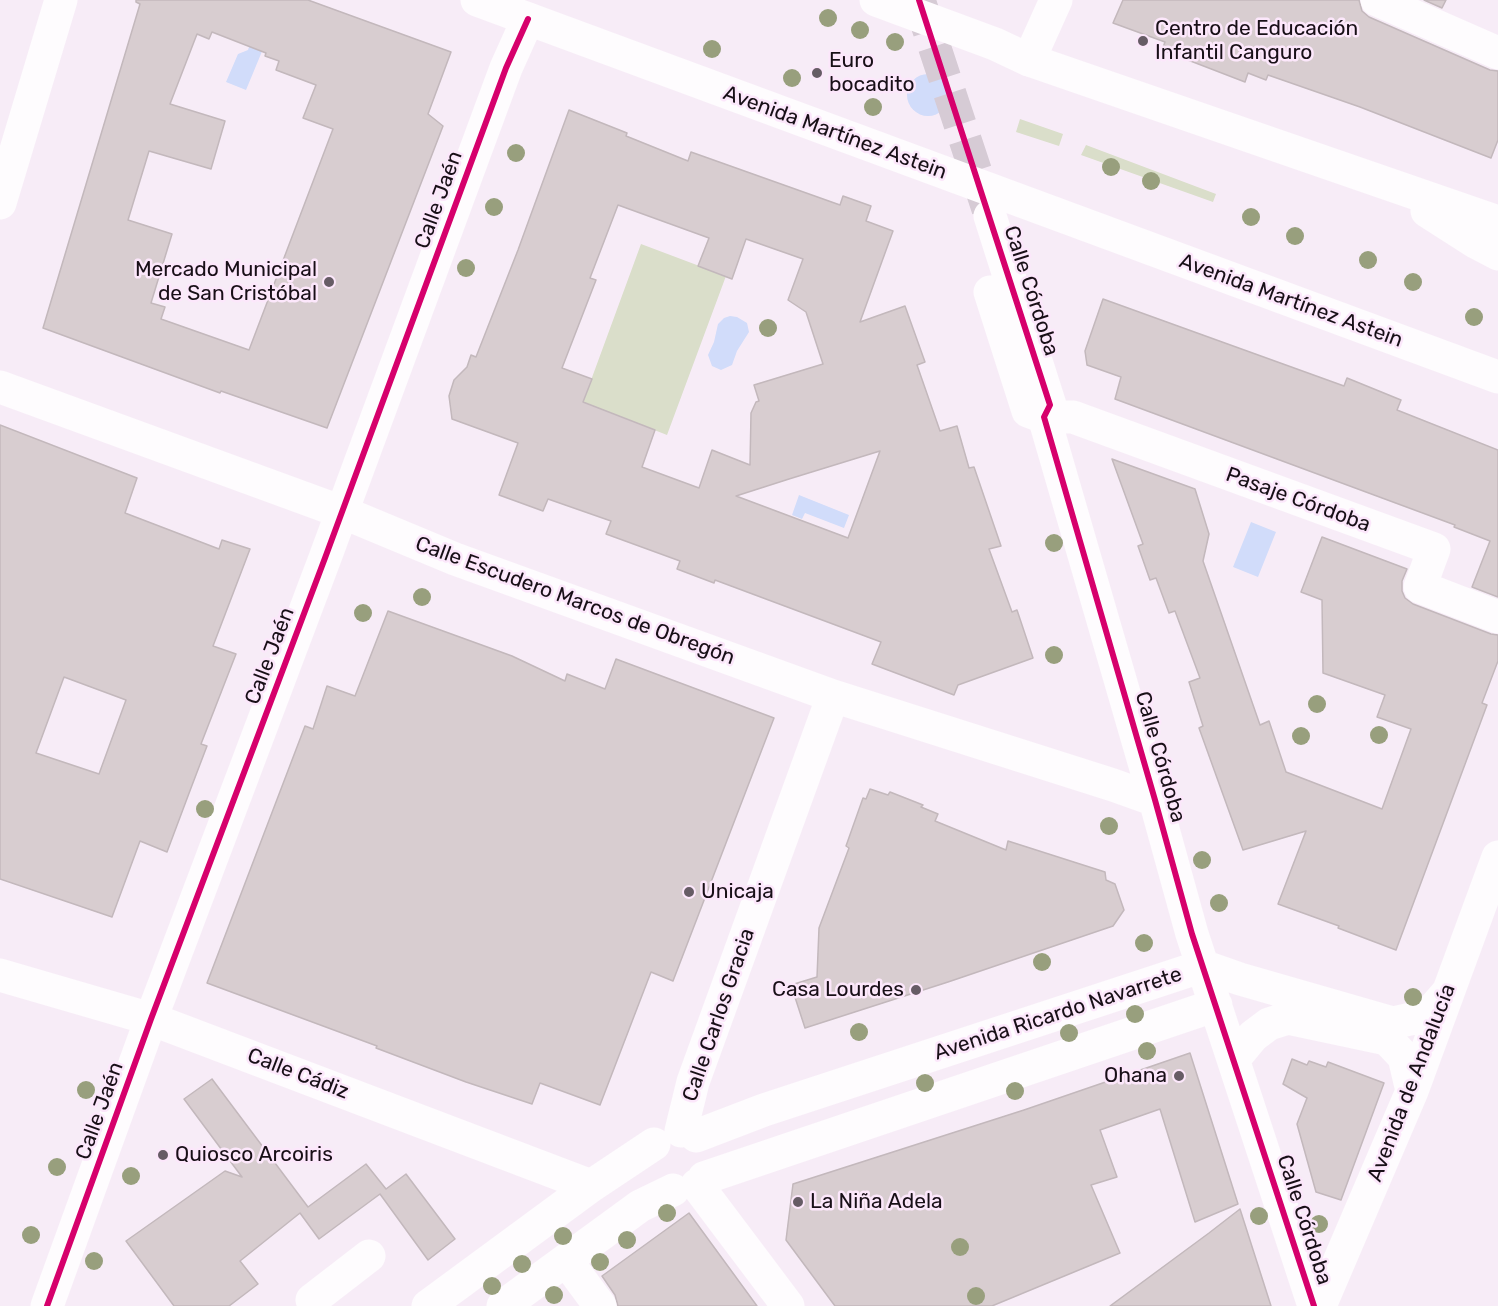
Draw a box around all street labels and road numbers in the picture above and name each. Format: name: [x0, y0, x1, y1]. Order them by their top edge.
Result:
street label: Avenida Martínez Astein: [720, 81, 950, 185]
street label: Calle Jaén: [410, 148, 468, 252]
street label: Calle Córdoba: [998, 223, 1064, 359]
street label: Avenida Martínez Astein: [1176, 249, 1406, 353]
street label: Pasaje Córdoba: [1222, 462, 1374, 538]
street label: Calle Escudero Marcos de Obregón: [412, 531, 738, 671]
street label: Calle Jaén: [240, 604, 300, 708]
street label: Calle Córdoba: [1129, 689, 1191, 825]
street label: Calle Carlos Gracia: [678, 925, 760, 1105]
street label: Avenida Ricardo Navarrete: [931, 962, 1185, 1066]
street label: Avenida de Andalucía: [1363, 981, 1461, 1185]
street label: Calle Cádiz: [244, 1043, 352, 1105]
street label: Calle Jaén: [71, 1059, 129, 1163]
street label: Calle Córdoba: [1271, 1152, 1337, 1288]

